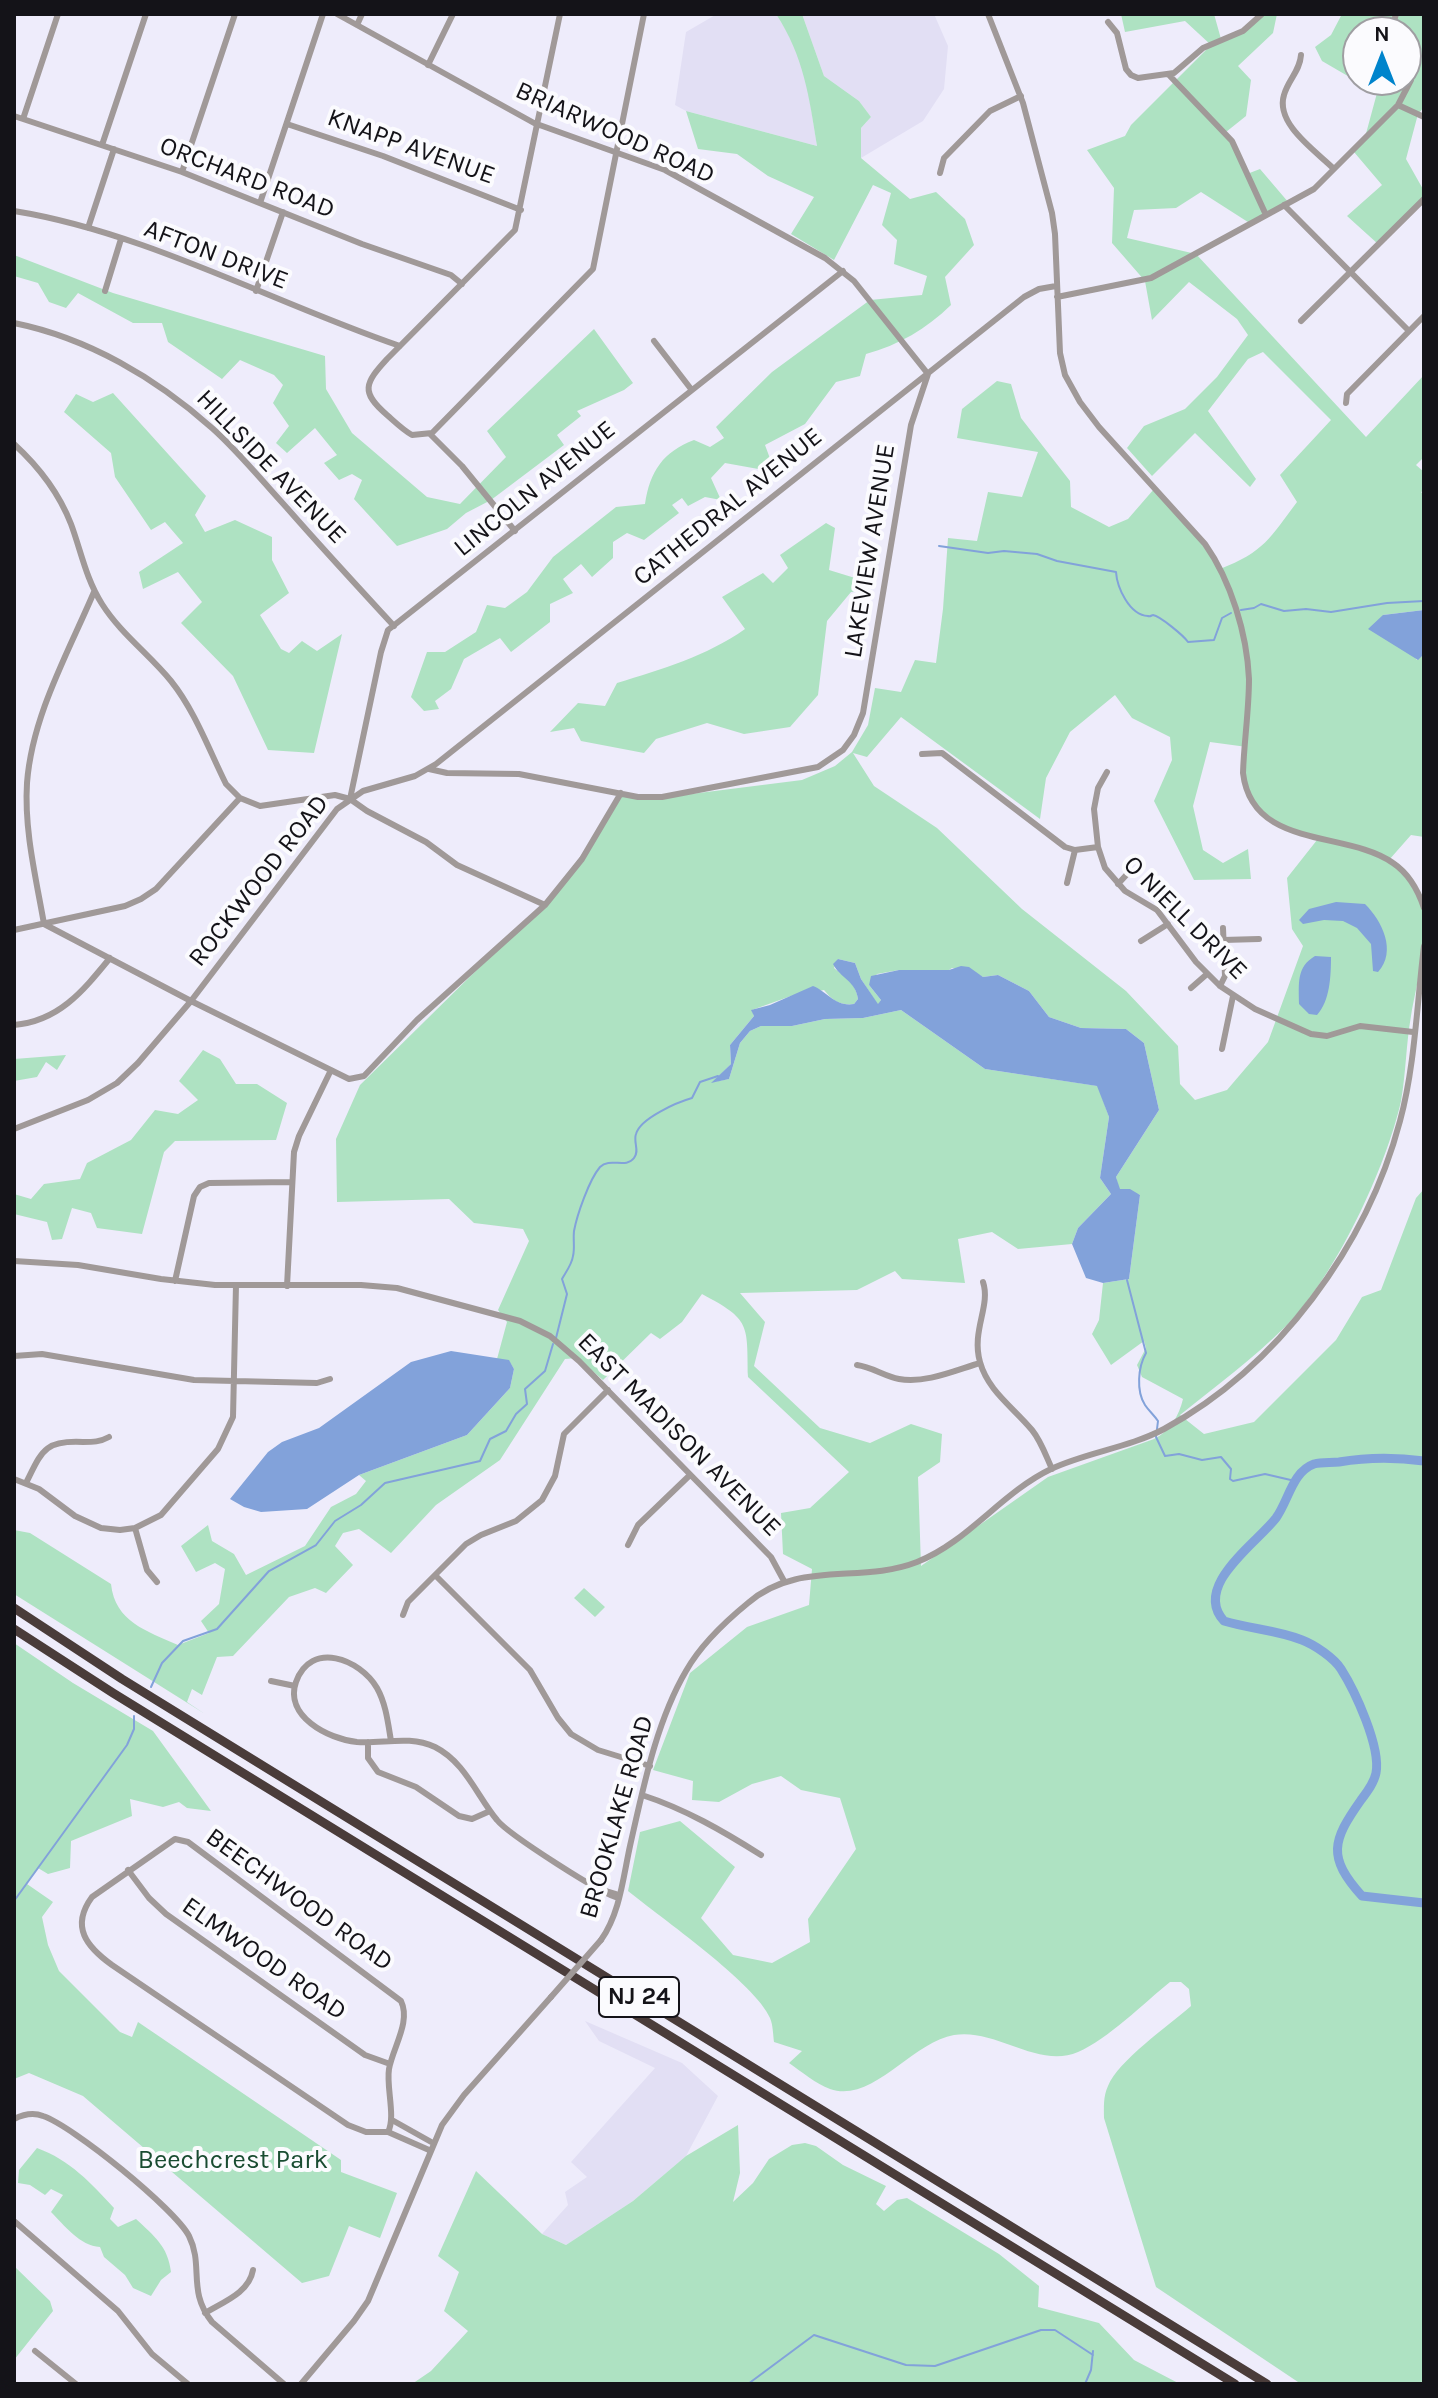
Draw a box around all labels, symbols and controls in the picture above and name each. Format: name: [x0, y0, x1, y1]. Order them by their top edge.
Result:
north arrow: [1342, 16, 1422, 96]
text: N: [1374, 21, 1390, 47]
street label: BRIARWOOD ROAD: [510, 75, 720, 191]
street label: KNAPP AVENUE: [323, 102, 499, 192]
street label: ORCHARD ROAD: [155, 130, 339, 226]
street label: AFTON DRIVE: [139, 213, 293, 297]
street label: HILLSIDE AVENUE: [189, 383, 353, 551]
street label: LINCOLN AVENUE: [448, 414, 622, 564]
street label: CATHEDRAL AVENUE: [627, 421, 829, 593]
street label: LAKEVIEW AVENUE: [838, 442, 902, 660]
street label: ROCKWOOD ROAD: [182, 789, 336, 973]
street label: O NIELL DRIVE: [1116, 849, 1254, 987]
street label: EAST MADISON AVENUE: [571, 1327, 787, 1543]
street label: BROOKLAKE ROAD: [573, 1712, 661, 1922]
street label: BEECHWOOD ROAD: [199, 1822, 399, 1978]
street label: ELMWOOD ROAD: [176, 1891, 352, 2027]
road number: NJ 24: [599, 1977, 679, 2017]
park label: Beechcrest Park: [138, 2145, 328, 2177]

